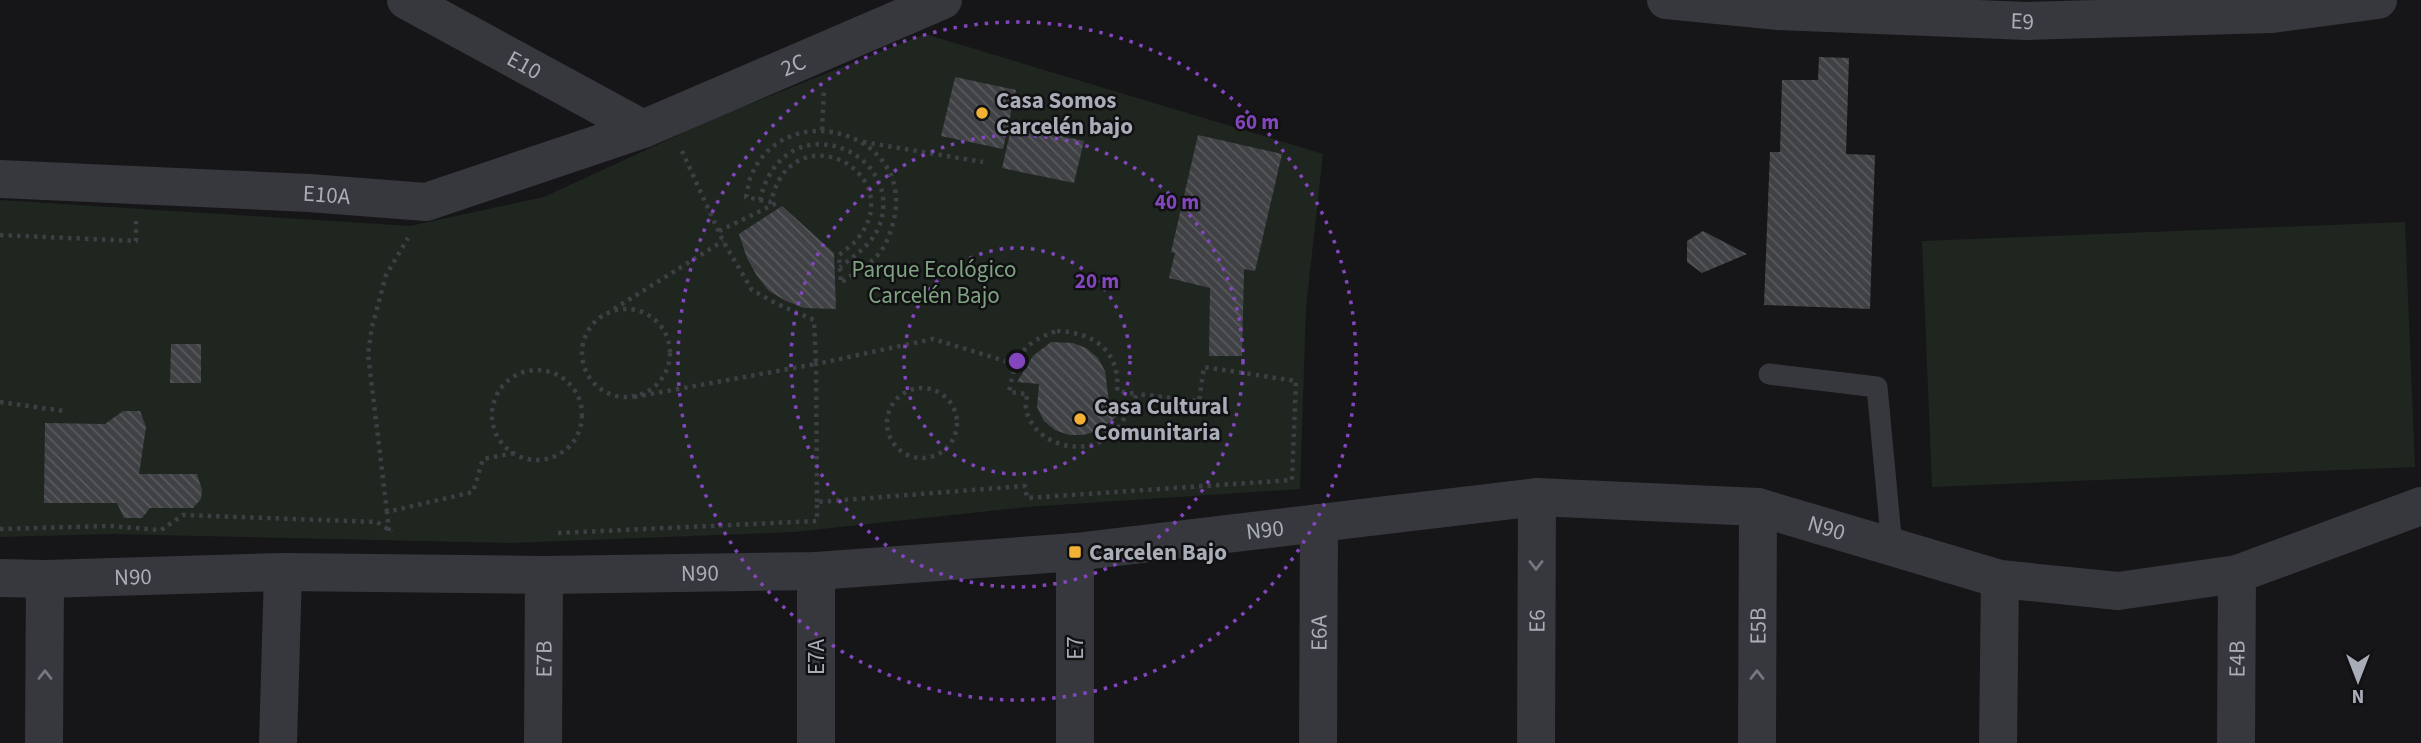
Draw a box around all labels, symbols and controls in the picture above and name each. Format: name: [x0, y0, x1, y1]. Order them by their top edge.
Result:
street label: E9: [2010, 4, 2035, 38]
street label: E10: [501, 42, 548, 88]
street label: 2C: [775, 45, 811, 85]
place label: Casa Somos Carcelén bajo: [996, 84, 1133, 143]
marker: Casa Somos Carcelén bajo: [974, 105, 990, 121]
text: 60 m: [1235, 107, 1279, 137]
street label: E10A: [302, 177, 352, 213]
text: 40 m: [1155, 187, 1199, 217]
park label: Parque Ecológico Carcelén Bajo: [851, 253, 1017, 312]
text: 20 m: [1075, 266, 1119, 296]
centre of rings: [1005, 349, 1029, 373]
place label: Casa Cultural Comunitaria: [1094, 390, 1229, 449]
marker: Casa Cultural Comunitaria: [1072, 411, 1088, 427]
street label: N90: [1804, 507, 1849, 549]
street label: N90: [1244, 511, 1286, 549]
place label: Carcelen Bajo: [1089, 536, 1227, 569]
marker: Carcelen Bajo: [1067, 544, 1083, 560]
street label: N90: [681, 556, 719, 590]
street label: N90: [114, 560, 152, 594]
one-way arrow: [1528, 560, 1544, 571]
street label: E5B: [1741, 607, 1775, 645]
street label: E6: [1520, 609, 1554, 633]
street label: E6A: [1302, 614, 1336, 651]
street label: E7: [1059, 636, 1092, 660]
street label: E7A: [800, 638, 833, 675]
street label: E7B: [527, 640, 561, 678]
street label: E4B: [2220, 640, 2254, 678]
north arrow: [2323, 645, 2393, 715]
one-way arrow: [37, 669, 53, 680]
one-way arrow: [1749, 669, 1765, 680]
text: N: [2352, 682, 2364, 709]

